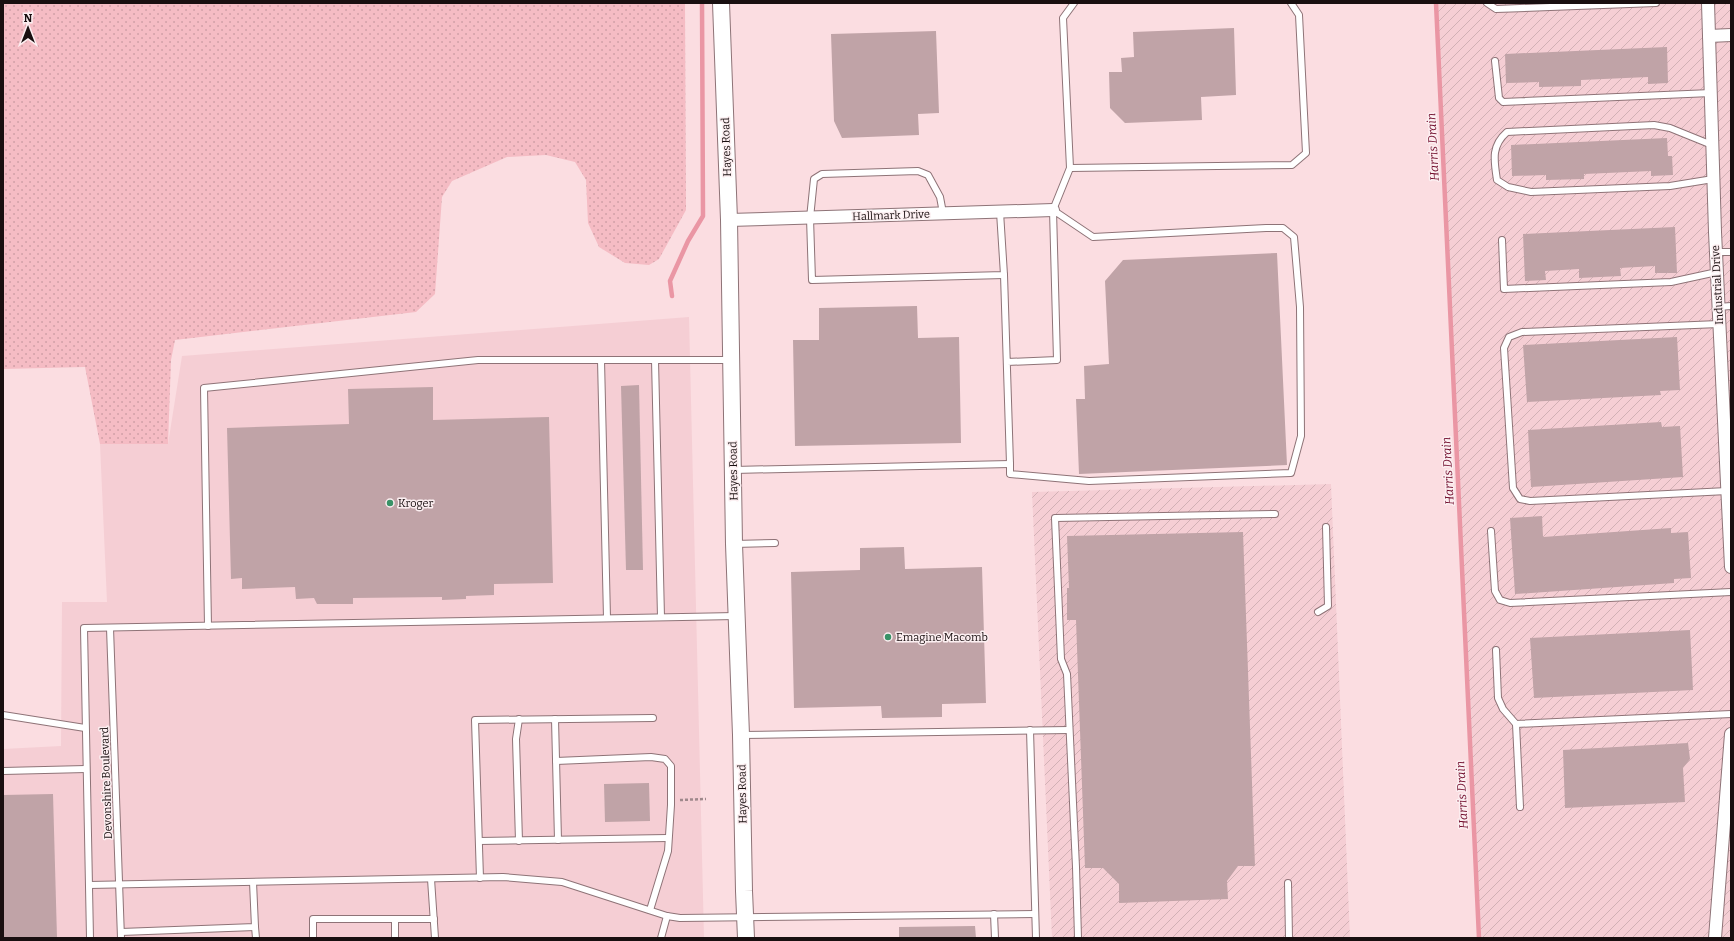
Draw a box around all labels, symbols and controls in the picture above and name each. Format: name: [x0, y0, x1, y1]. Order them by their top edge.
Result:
north arrow: [8, 8, 48, 48]
text: N: [24, 12, 33, 25]
water label: Harris Drain: [1424, 113, 1442, 181]
street label: Hayes Road: [719, 117, 734, 177]
street label: Hallmark Drive: [852, 208, 930, 223]
street label: Industrial Drive: [1709, 245, 1726, 325]
water label: Harris Drain: [1439, 437, 1457, 505]
street label: Hayes Road: [726, 441, 741, 501]
place label: Kroger: [398, 497, 434, 510]
marker: Kroger: [385, 498, 395, 508]
place label: Emagine Macomb: [896, 631, 988, 644]
marker: Emagine Macomb: [883, 632, 893, 642]
street label: Devonshire Boulevard: [98, 726, 115, 839]
water label: Harris Drain: [1453, 761, 1471, 829]
street label: Hayes Road: [735, 764, 750, 824]

